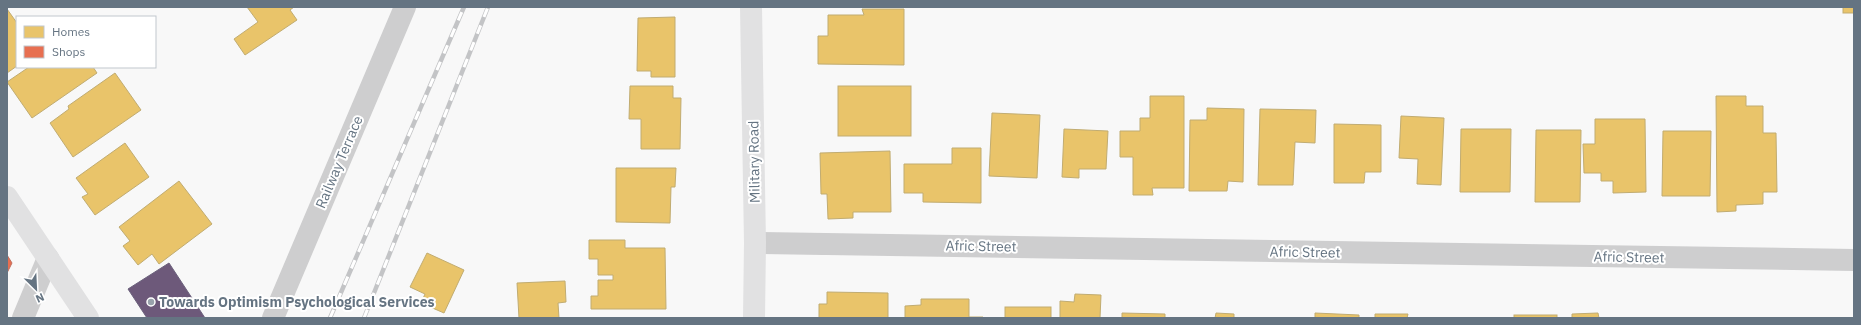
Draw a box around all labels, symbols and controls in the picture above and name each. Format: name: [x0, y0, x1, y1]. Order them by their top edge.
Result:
legend: [16, 16, 156, 68]
text: Homes: [52, 24, 90, 39]
text: Shops: [52, 44, 85, 59]
street label: Railway Terrace: [311, 113, 367, 211]
street label: Military Road: [744, 121, 764, 203]
street label: Afric Street: [945, 236, 1017, 256]
street label: Afric Street: [1269, 242, 1341, 262]
street label: Afric Street: [1593, 247, 1665, 267]
north arrow: [16, 269, 56, 309]
text: N: [34, 290, 47, 306]
place label: Towards Optimism Psychological Services: [159, 293, 435, 311]
marker: Towards Optimism Psychological Services: [146, 297, 156, 307]

